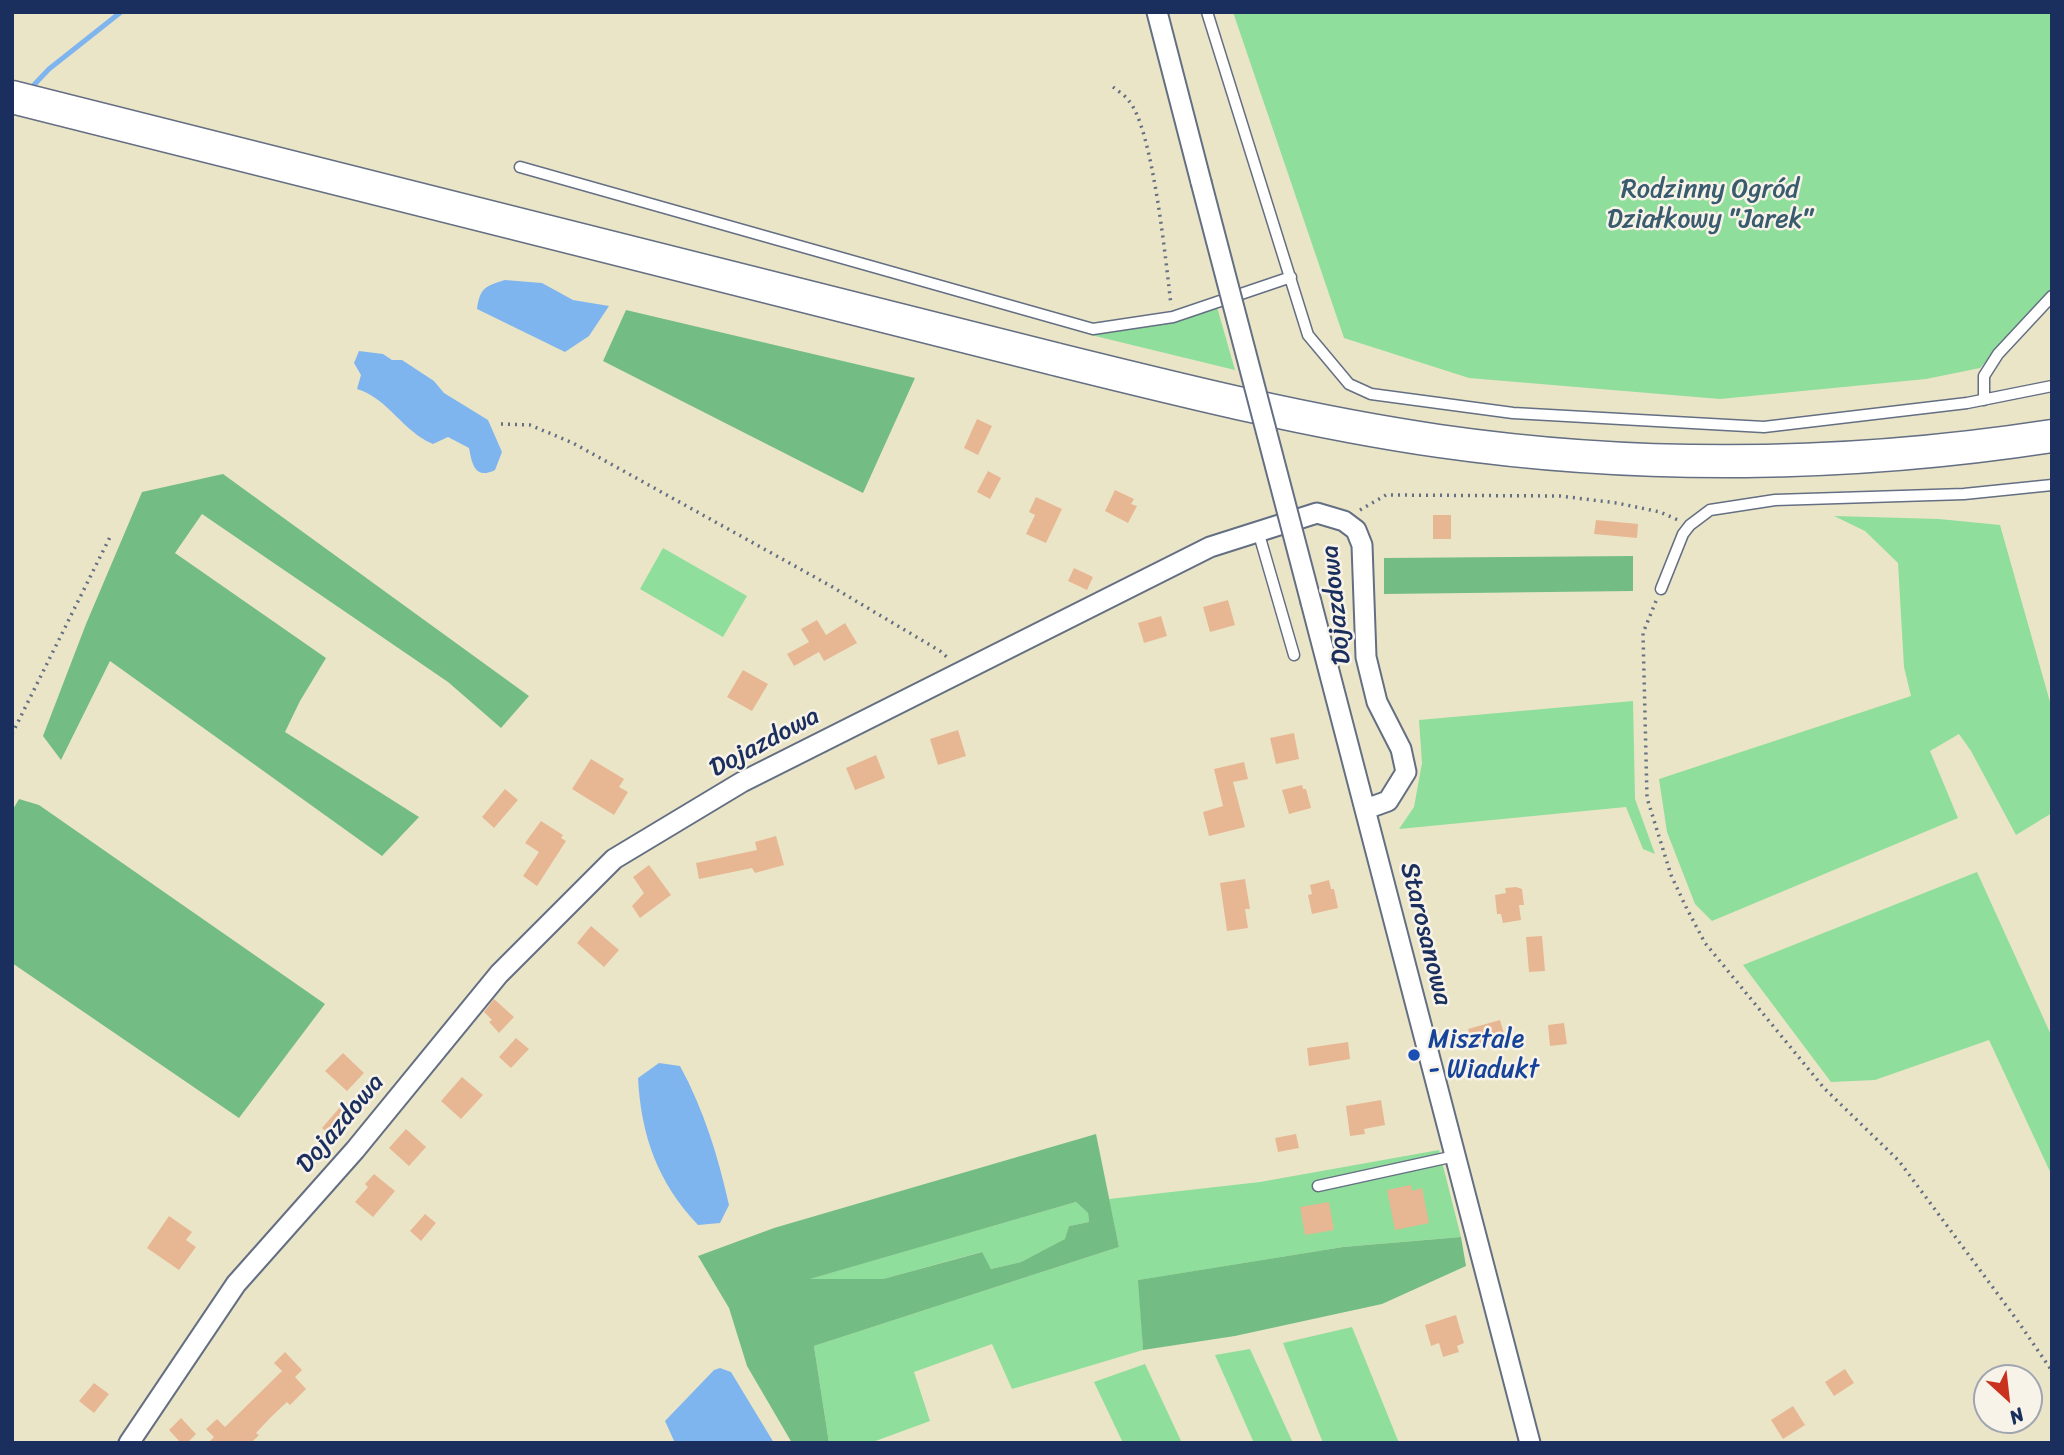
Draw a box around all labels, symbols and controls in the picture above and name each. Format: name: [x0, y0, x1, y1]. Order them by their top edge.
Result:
park label: Rodzinny Ogród Działkowy "Jarek": [1607, 174, 1813, 235]
street label: Dojazdowa: [1315, 544, 1359, 666]
street label: Dojazdowa: [705, 701, 825, 785]
street label: Starosanowa: [1392, 859, 1458, 1009]
place label: Misztale - Wiadukt: [1428, 1024, 1539, 1086]
marker: Misztale - Wiadukt: [1406, 1047, 1422, 1063]
street label: Dojazdowa: [290, 1068, 392, 1180]
north arrow: [1973, 1364, 2043, 1434]
text: N: [2004, 1399, 2030, 1434]

